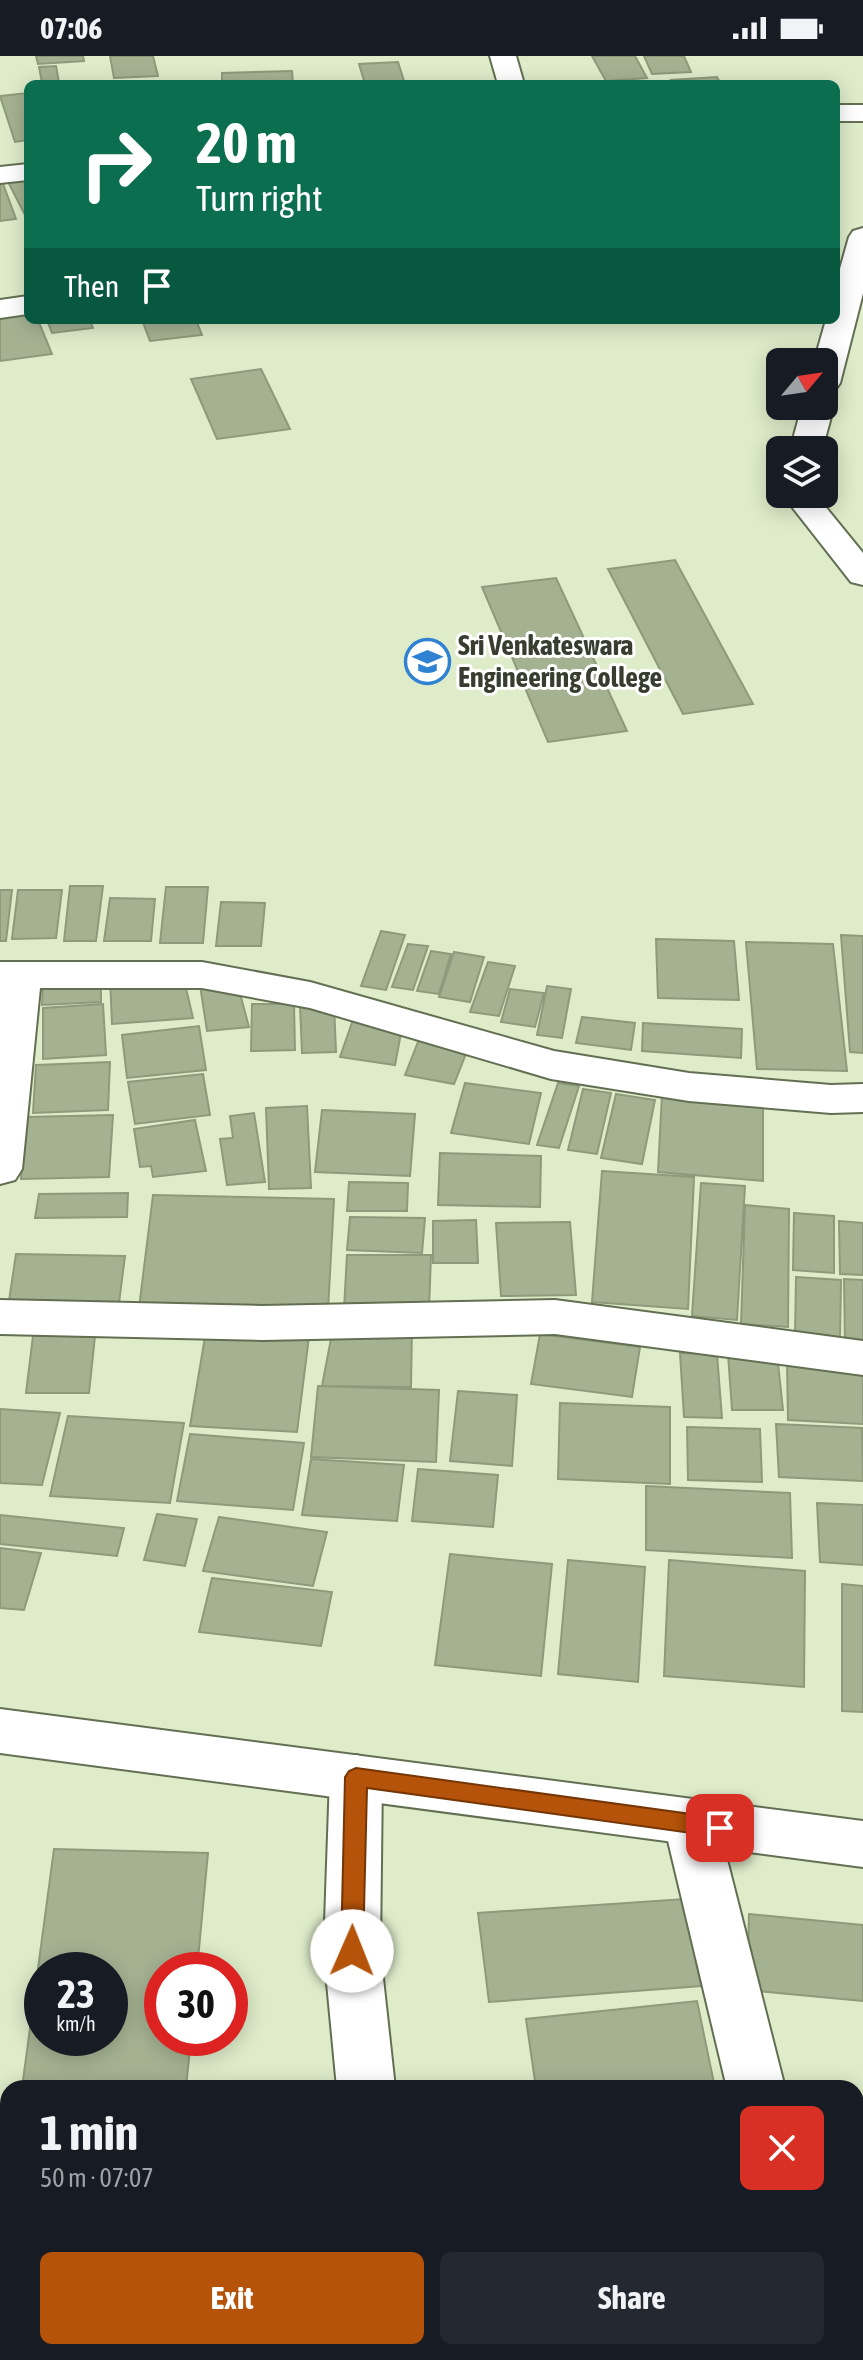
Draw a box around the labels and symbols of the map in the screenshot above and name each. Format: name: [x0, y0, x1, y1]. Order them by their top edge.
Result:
north arrow: [766, 348, 838, 420]
place label: Sri Venkateswara Engineering College: [458, 629, 662, 693]
school or university icon: Sri Venkateswara Engineering College: [403, 637, 451, 685]
pin: [686, 1794, 754, 1862]
position arrow: [310, 1909, 394, 1993]
speed limit sign: 30: [144, 1952, 248, 2056]

